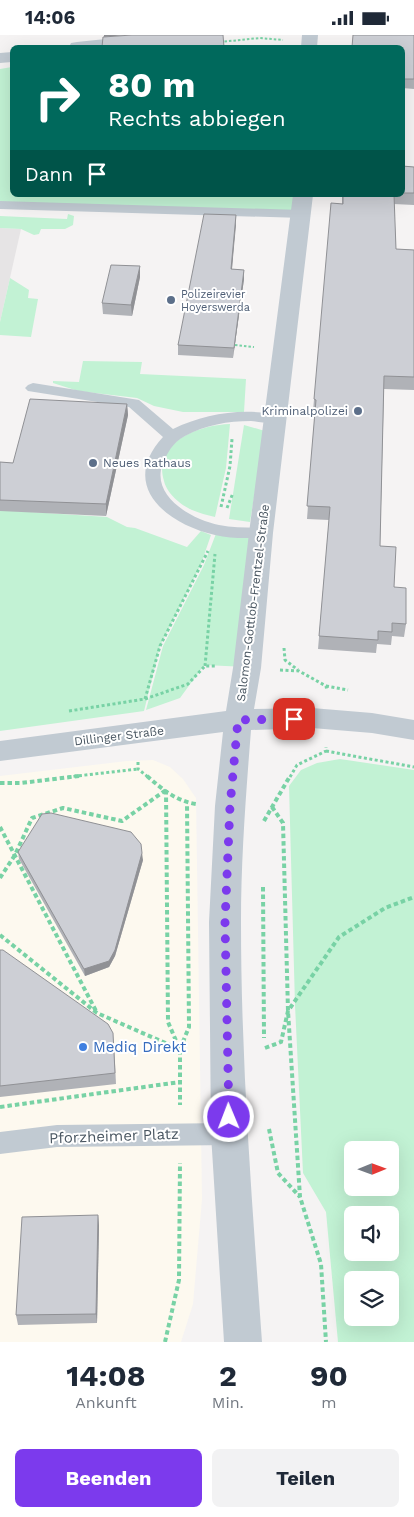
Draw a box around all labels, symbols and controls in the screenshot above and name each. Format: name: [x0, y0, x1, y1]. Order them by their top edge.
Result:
text: 14:06: [25, 6, 75, 29]
text: 80 m: [108, 64, 195, 106]
icon: right: [25, 65, 90, 130]
text: Rechts abbiegen: [108, 106, 286, 131]
icon: arrive: [83, 160, 111, 188]
text: Dann: [25, 163, 73, 186]
place label: Polizeirevier Hoyerswerda: [181, 288, 250, 314]
marker: Polizeirevier Hoyerswerda: [165, 294, 177, 306]
place label: Kriminalpolizei: [262, 404, 348, 418]
marker: Kriminalpolizei: [352, 405, 364, 417]
place label: Neues Rathaus: [103, 456, 191, 470]
marker: Neues Rathaus: [87, 457, 99, 469]
street label: Salomon-Gottlob-Frentzel-Straße: [234, 503, 272, 702]
pin: [273, 698, 315, 740]
icon: arrive: [280, 705, 308, 733]
street label: Dillinger Straße: [73, 724, 165, 748]
place label: Mediq Direkt: [93, 1038, 187, 1056]
marker: Mediq Direkt: [77, 1041, 89, 1053]
position arrow: [202, 1090, 254, 1142]
street label: Pforzheimer Platz: [49, 1125, 179, 1147]
north arrow: [344, 1141, 399, 1196]
map controls: [344, 1141, 399, 1326]
button: sound: [344, 1206, 399, 1261]
button: layers: [344, 1271, 399, 1326]
text: 14:08: [66, 1358, 146, 1393]
text: 2: [219, 1358, 237, 1393]
text: 90: [310, 1358, 348, 1393]
text: Ankunft: [75, 1393, 137, 1412]
text: Min.: [212, 1393, 244, 1412]
text: m: [321, 1393, 337, 1412]
button: Beenden: [15, 1449, 202, 1507]
button: Teilen: [212, 1449, 399, 1507]

